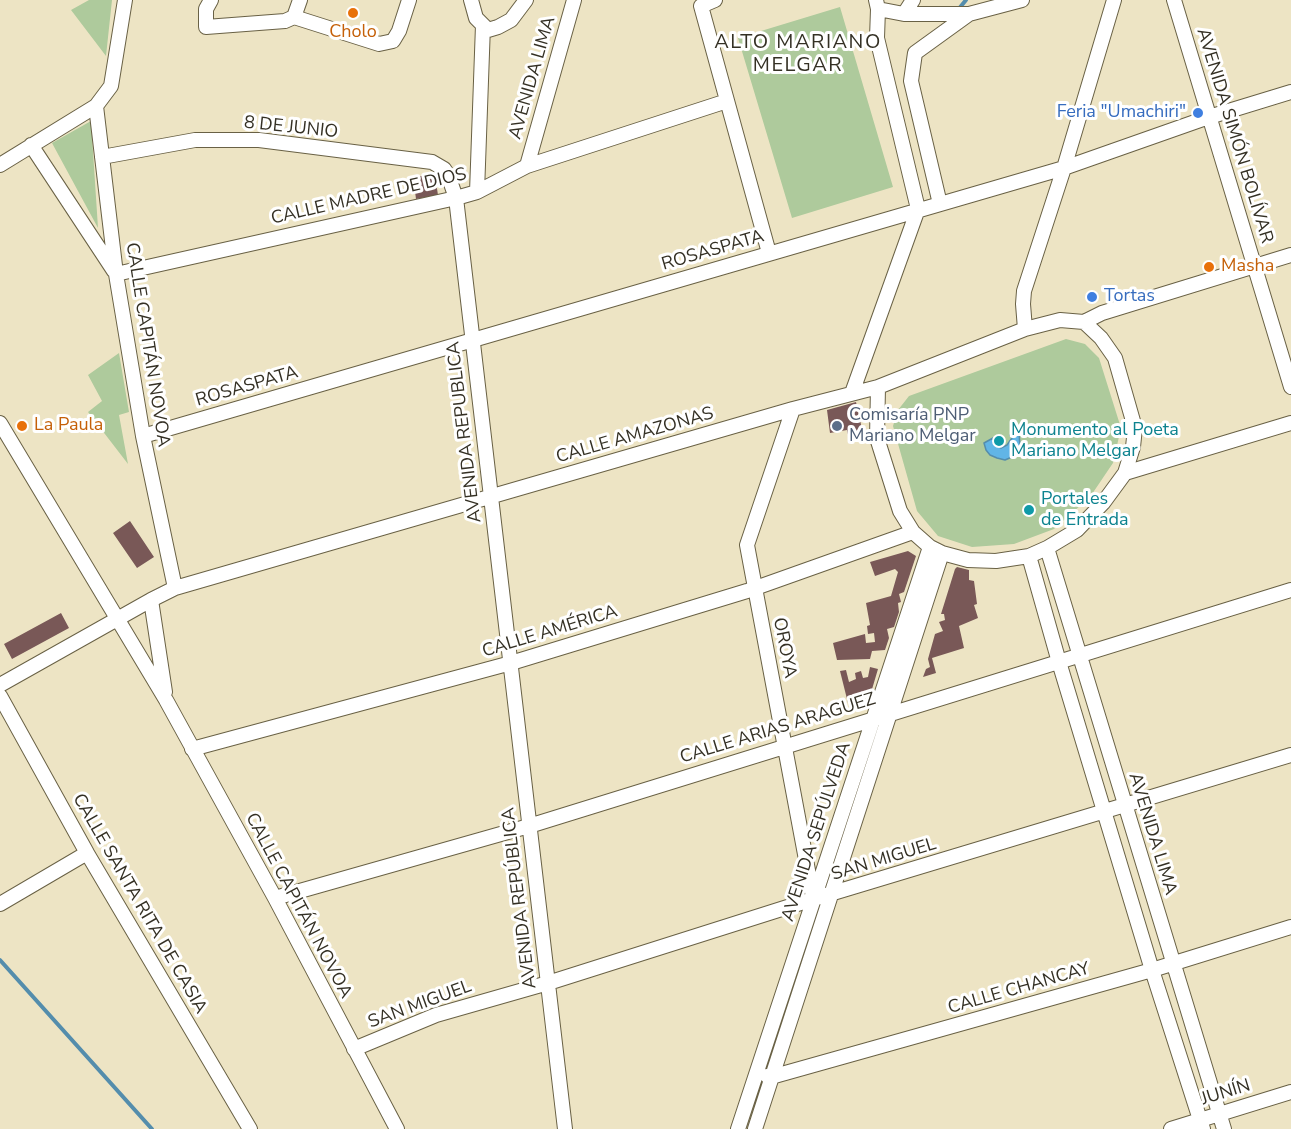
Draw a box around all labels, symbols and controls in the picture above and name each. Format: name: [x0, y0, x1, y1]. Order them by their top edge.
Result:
marker: Cholo: [346, 6, 360, 20]
street label: AVENIDA LIMA: [505, 14, 561, 142]
place label: Cholo: [329, 22, 377, 44]
street label: AVENIDA SIMÓN BOLÍVAR: [1191, 26, 1277, 246]
district label: ALTO MARIANO MELGAR: [714, 31, 882, 78]
place label: Feria "Umachiri": [1057, 102, 1186, 124]
marker: Feria "Umachiri": [1191, 106, 1205, 120]
street label: 8 DE JUNIO: [243, 112, 339, 144]
street label: CALLE MADRE DE DIOS: [269, 164, 469, 230]
street label: ROSASPATA: [659, 226, 767, 276]
street label: CALLE CAPITÁN NOVOA: [120, 241, 174, 449]
place label: Masha: [1221, 256, 1274, 278]
marker: Masha: [1202, 260, 1216, 274]
place label: Tortas: [1104, 286, 1155, 308]
marker: Tortas: [1085, 290, 1099, 304]
street label: AVENIDA REPUBLICA: [443, 340, 487, 524]
street label: ROSASPATA: [193, 362, 301, 412]
street label: CALLE AMAZONAS: [554, 403, 716, 469]
place label: Comisaría PNP Mariano Melgar: [849, 405, 976, 448]
place label: La Paula: [34, 415, 103, 437]
marker: La Paula: [15, 419, 29, 433]
marker: Comisaría PNP Mariano Melgar: [830, 419, 844, 433]
place label: Monumento al Poeta Mariano Melgar: [1011, 420, 1179, 462]
marker: Monumento al Poeta Mariano Melgar: [992, 434, 1006, 448]
place label: Portales de Entrada: [1041, 489, 1129, 532]
marker: Portales de Entrada: [1022, 503, 1036, 517]
street label: CALLE AMÉRICA: [480, 601, 620, 663]
street label: OROYA: [768, 616, 800, 680]
street label: CALLE ARIAS ARAGUEZ: [678, 689, 878, 769]
street label: AVENIDA SEPÚLVEDA: [778, 740, 856, 924]
street label: AVENIDA LIMA: [1123, 770, 1181, 898]
street label: CALLE SANTA RITA DE CASIA: [67, 790, 211, 1018]
street label: AVENIDA REPÚBLICA: [498, 806, 542, 990]
street label: CALLE CAPITÁN NOVOA: [240, 810, 356, 1002]
street label: SAN MIGUEL: [829, 834, 939, 886]
street label: CALLE CHANCAY: [946, 958, 1092, 1020]
street label: SAN MIGUEL: [365, 976, 475, 1034]
street label: JUNÍN: [1199, 1075, 1253, 1111]

